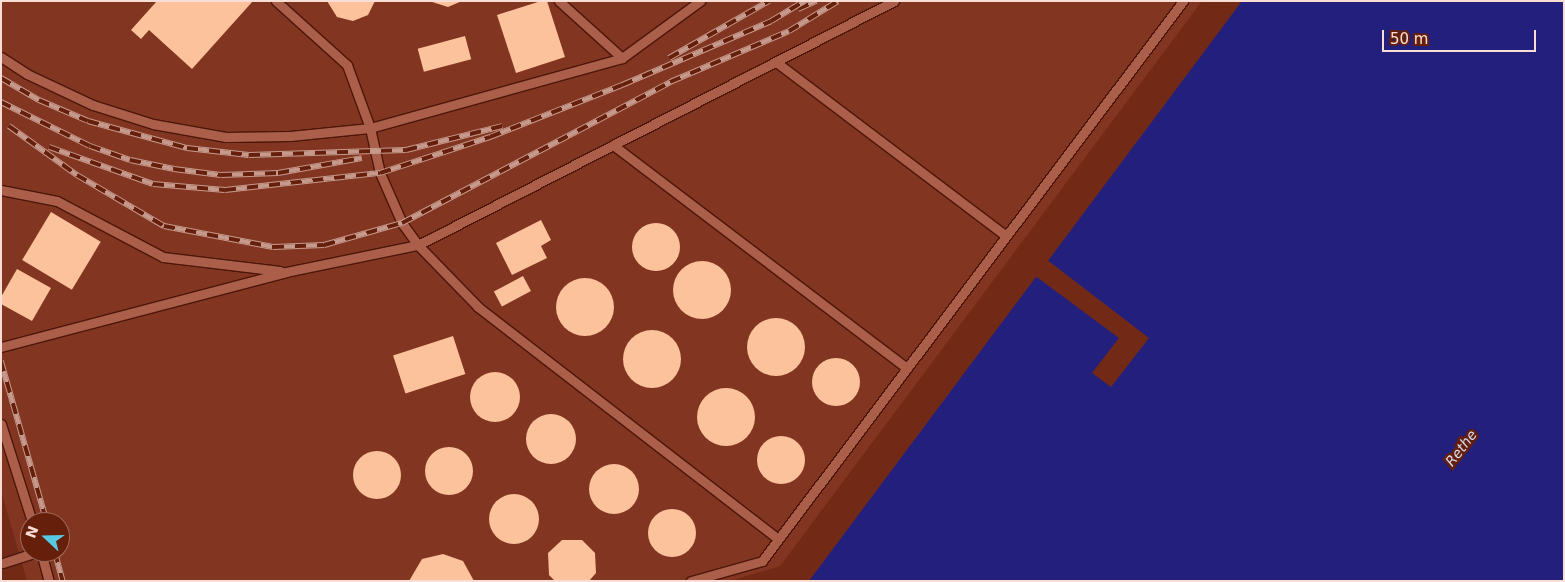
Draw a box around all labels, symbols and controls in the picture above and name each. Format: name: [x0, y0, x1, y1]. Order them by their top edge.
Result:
scale bar: [1385, 20, 1539, 52]
text: 50 m: [1390, 30, 1428, 48]
water label: Rethe: [1442, 427, 1480, 469]
north arrow: [20, 512, 70, 562]
text: N: [22, 524, 41, 540]

